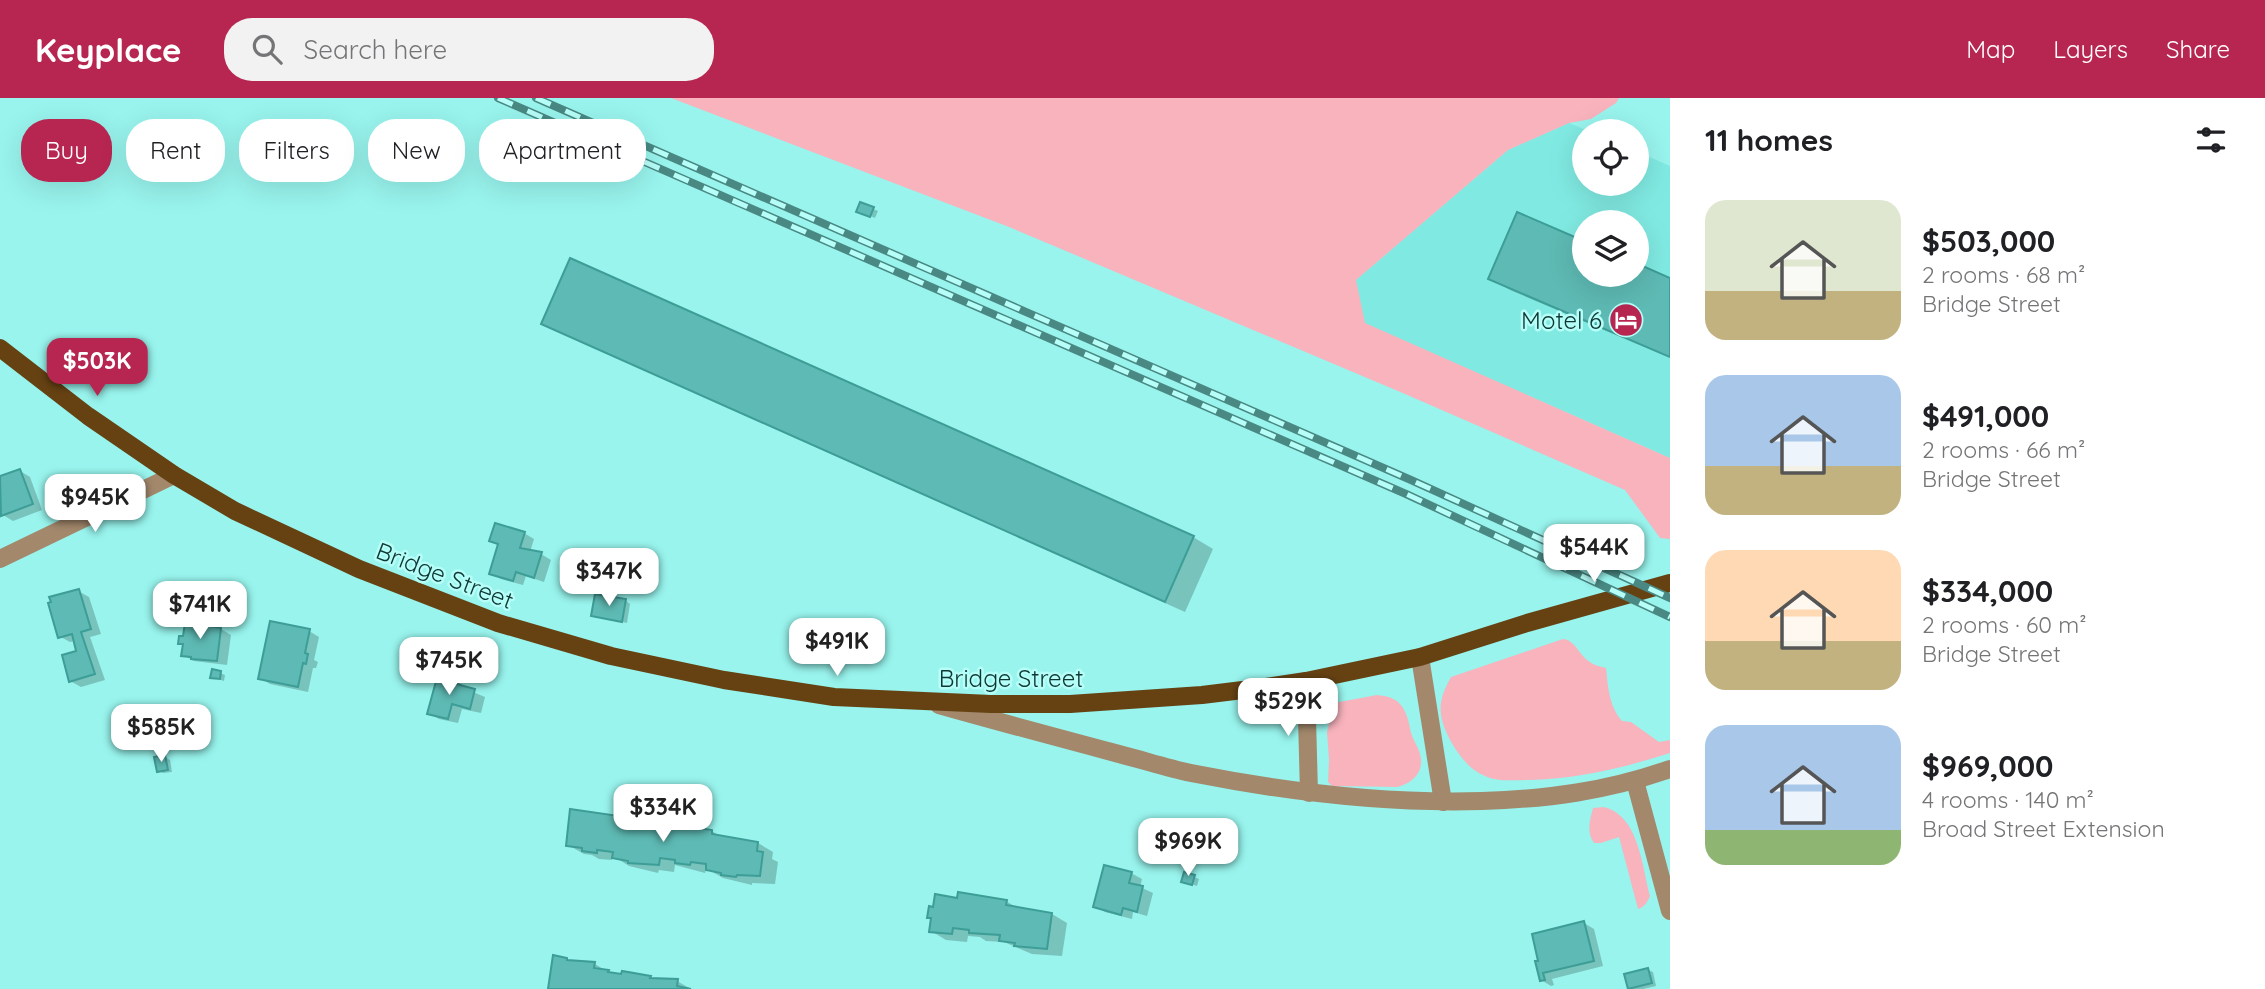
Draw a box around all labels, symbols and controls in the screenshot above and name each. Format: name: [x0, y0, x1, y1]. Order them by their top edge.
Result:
search box: [224, 18, 714, 81]
text: Keyplace: [35, 29, 182, 70]
icon: search: [248, 30, 286, 68]
text: Search here: [304, 33, 447, 66]
text: Map: [1966, 34, 2015, 64]
text: Layers: [2053, 34, 2128, 64]
text: Share: [2166, 34, 2230, 64]
chip: Buy: [21, 119, 112, 182]
chip: Rent: [126, 119, 225, 182]
chip: Filters: [239, 119, 354, 182]
chip: New: [368, 119, 465, 182]
chip: Apartment: [479, 119, 646, 182]
map controls: [1572, 119, 1649, 287]
button: locate: [1572, 119, 1649, 196]
text: 11 homes: [1705, 121, 1833, 159]
icon: filters: [2192, 121, 2230, 159]
button: layers: [1572, 210, 1649, 287]
text: $503,000: [1922, 222, 2055, 260]
icon: home: [1761, 228, 1845, 312]
text: 2 rooms · 68 m²: [1922, 260, 2085, 289]
text: Bridge Street: [1922, 289, 2061, 318]
hotel icon: Motel 6: [1607, 301, 1645, 339]
place label: Motel 6: [1521, 305, 1602, 335]
pin: $503K: [48, 338, 146, 398]
text: $503K: [63, 346, 131, 375]
text: $491,000: [1922, 397, 2049, 435]
icon: home: [1761, 403, 1845, 487]
text: 2 rooms · 66 m²: [1922, 435, 2085, 464]
text: Bridge Street: [1922, 464, 2061, 493]
pin: $945K: [46, 474, 144, 534]
text: $945K: [61, 482, 129, 511]
pin: $544K: [1545, 524, 1643, 584]
text: $544K: [1559, 532, 1629, 561]
street label: Bridge Street: [372, 535, 518, 615]
pin: $347K: [560, 548, 658, 608]
text: $347K: [576, 556, 642, 585]
text: $334,000: [1922, 572, 2053, 610]
icon: home: [1761, 578, 1845, 662]
pin: $741K: [151, 582, 249, 641]
text: $741K: [169, 589, 231, 618]
text: 2 rooms · 60 m²: [1922, 610, 2087, 639]
pin: $491K: [788, 618, 886, 678]
text: $491K: [805, 626, 869, 655]
pin: $745K: [400, 638, 498, 697]
text: Bridge Street: [1922, 639, 2061, 668]
text: $745K: [415, 645, 483, 674]
street label: Bridge Street: [939, 663, 1083, 693]
pin: $529K: [1239, 678, 1337, 738]
text: $529K: [1254, 686, 1322, 715]
pin: $585K: [112, 704, 210, 764]
text: $585K: [127, 712, 195, 741]
text: $969,000: [1922, 747, 2054, 785]
icon: home: [1761, 753, 1845, 837]
pin: $334K: [614, 784, 712, 844]
text: 4 rooms · 140 m²: [1922, 785, 2094, 814]
text: $334K: [629, 792, 697, 821]
text: Broad Street Extension: [1922, 814, 2165, 843]
pin: $969K: [1139, 818, 1237, 878]
text: $969K: [1154, 826, 1222, 855]

